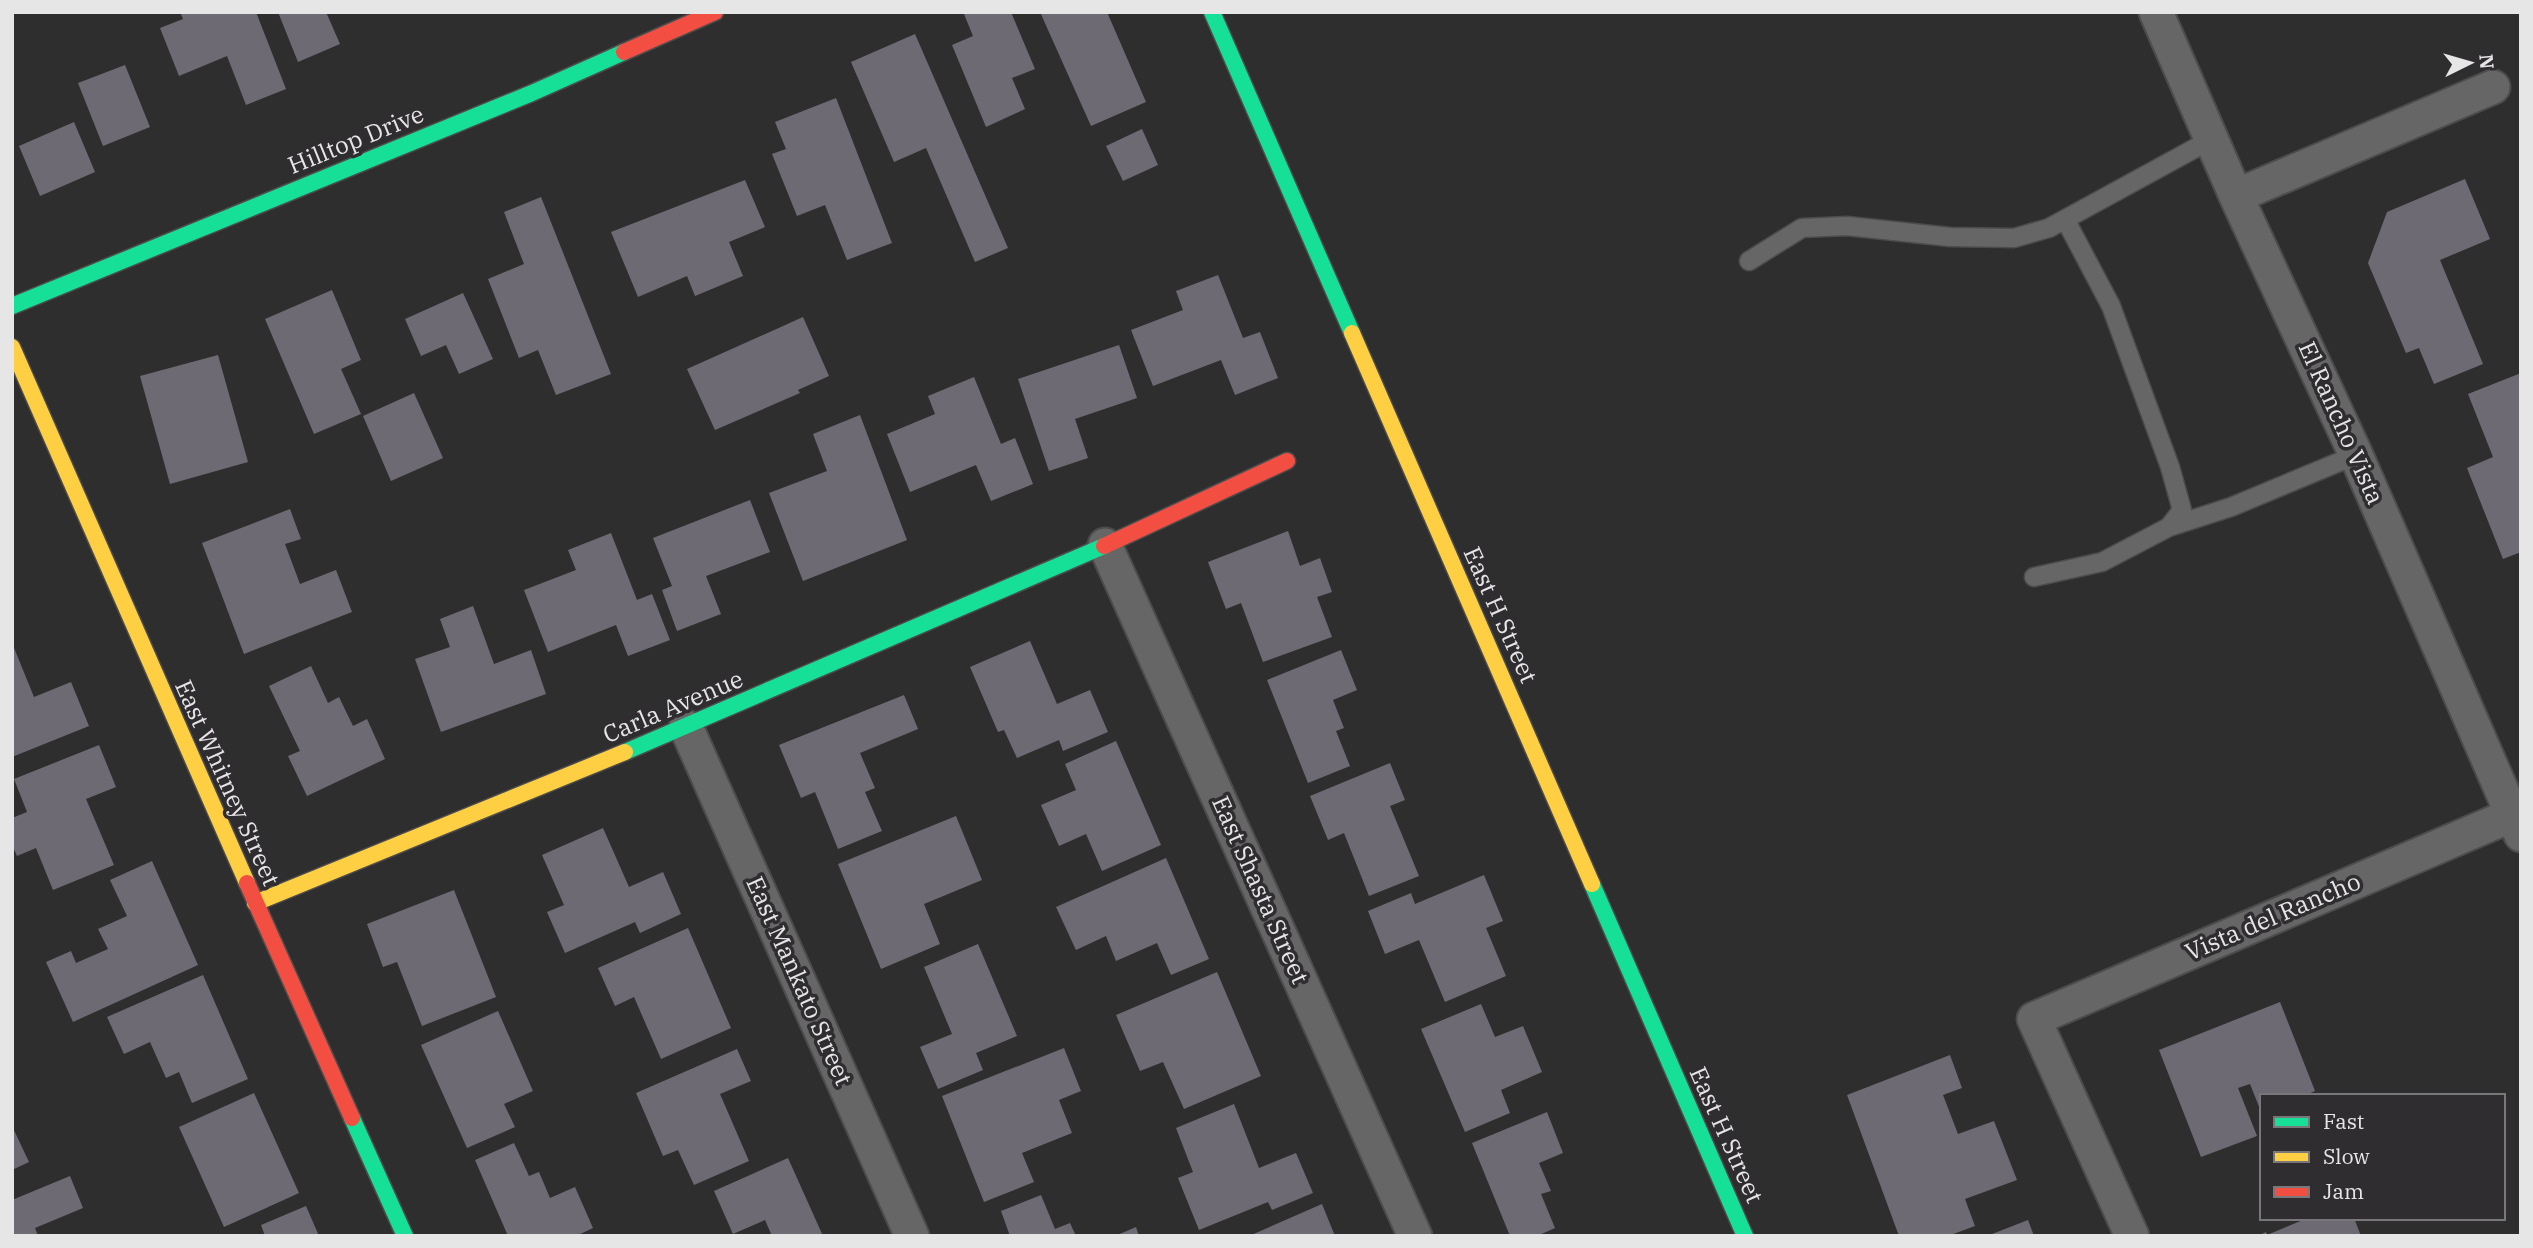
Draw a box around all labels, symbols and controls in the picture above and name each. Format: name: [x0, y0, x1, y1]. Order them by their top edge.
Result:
north arrow: [2435, 28, 2505, 98]
text: N: [2474, 53, 2500, 70]
street label: Hilltop Drive: [283, 97, 428, 181]
street label: El Rancho Vista: [2292, 336, 2392, 509]
street label: East H Street: [1457, 541, 1545, 688]
street label: Carla Avenue: [598, 662, 748, 750]
street label: East Whitney Street: [168, 675, 288, 891]
street label: East Shasta Street: [1205, 791, 1317, 989]
street label: Vista del Rancho: [2180, 865, 2365, 967]
street label: East Mankato Street: [739, 871, 860, 1090]
street label: East H Street: [1683, 1061, 1771, 1208]
legend: [2260, 1094, 2505, 1220]
text: Fast: [2323, 1107, 2364, 1135]
text: Slow: [2323, 1142, 2370, 1170]
text: Jam: [2323, 1177, 2364, 1205]

